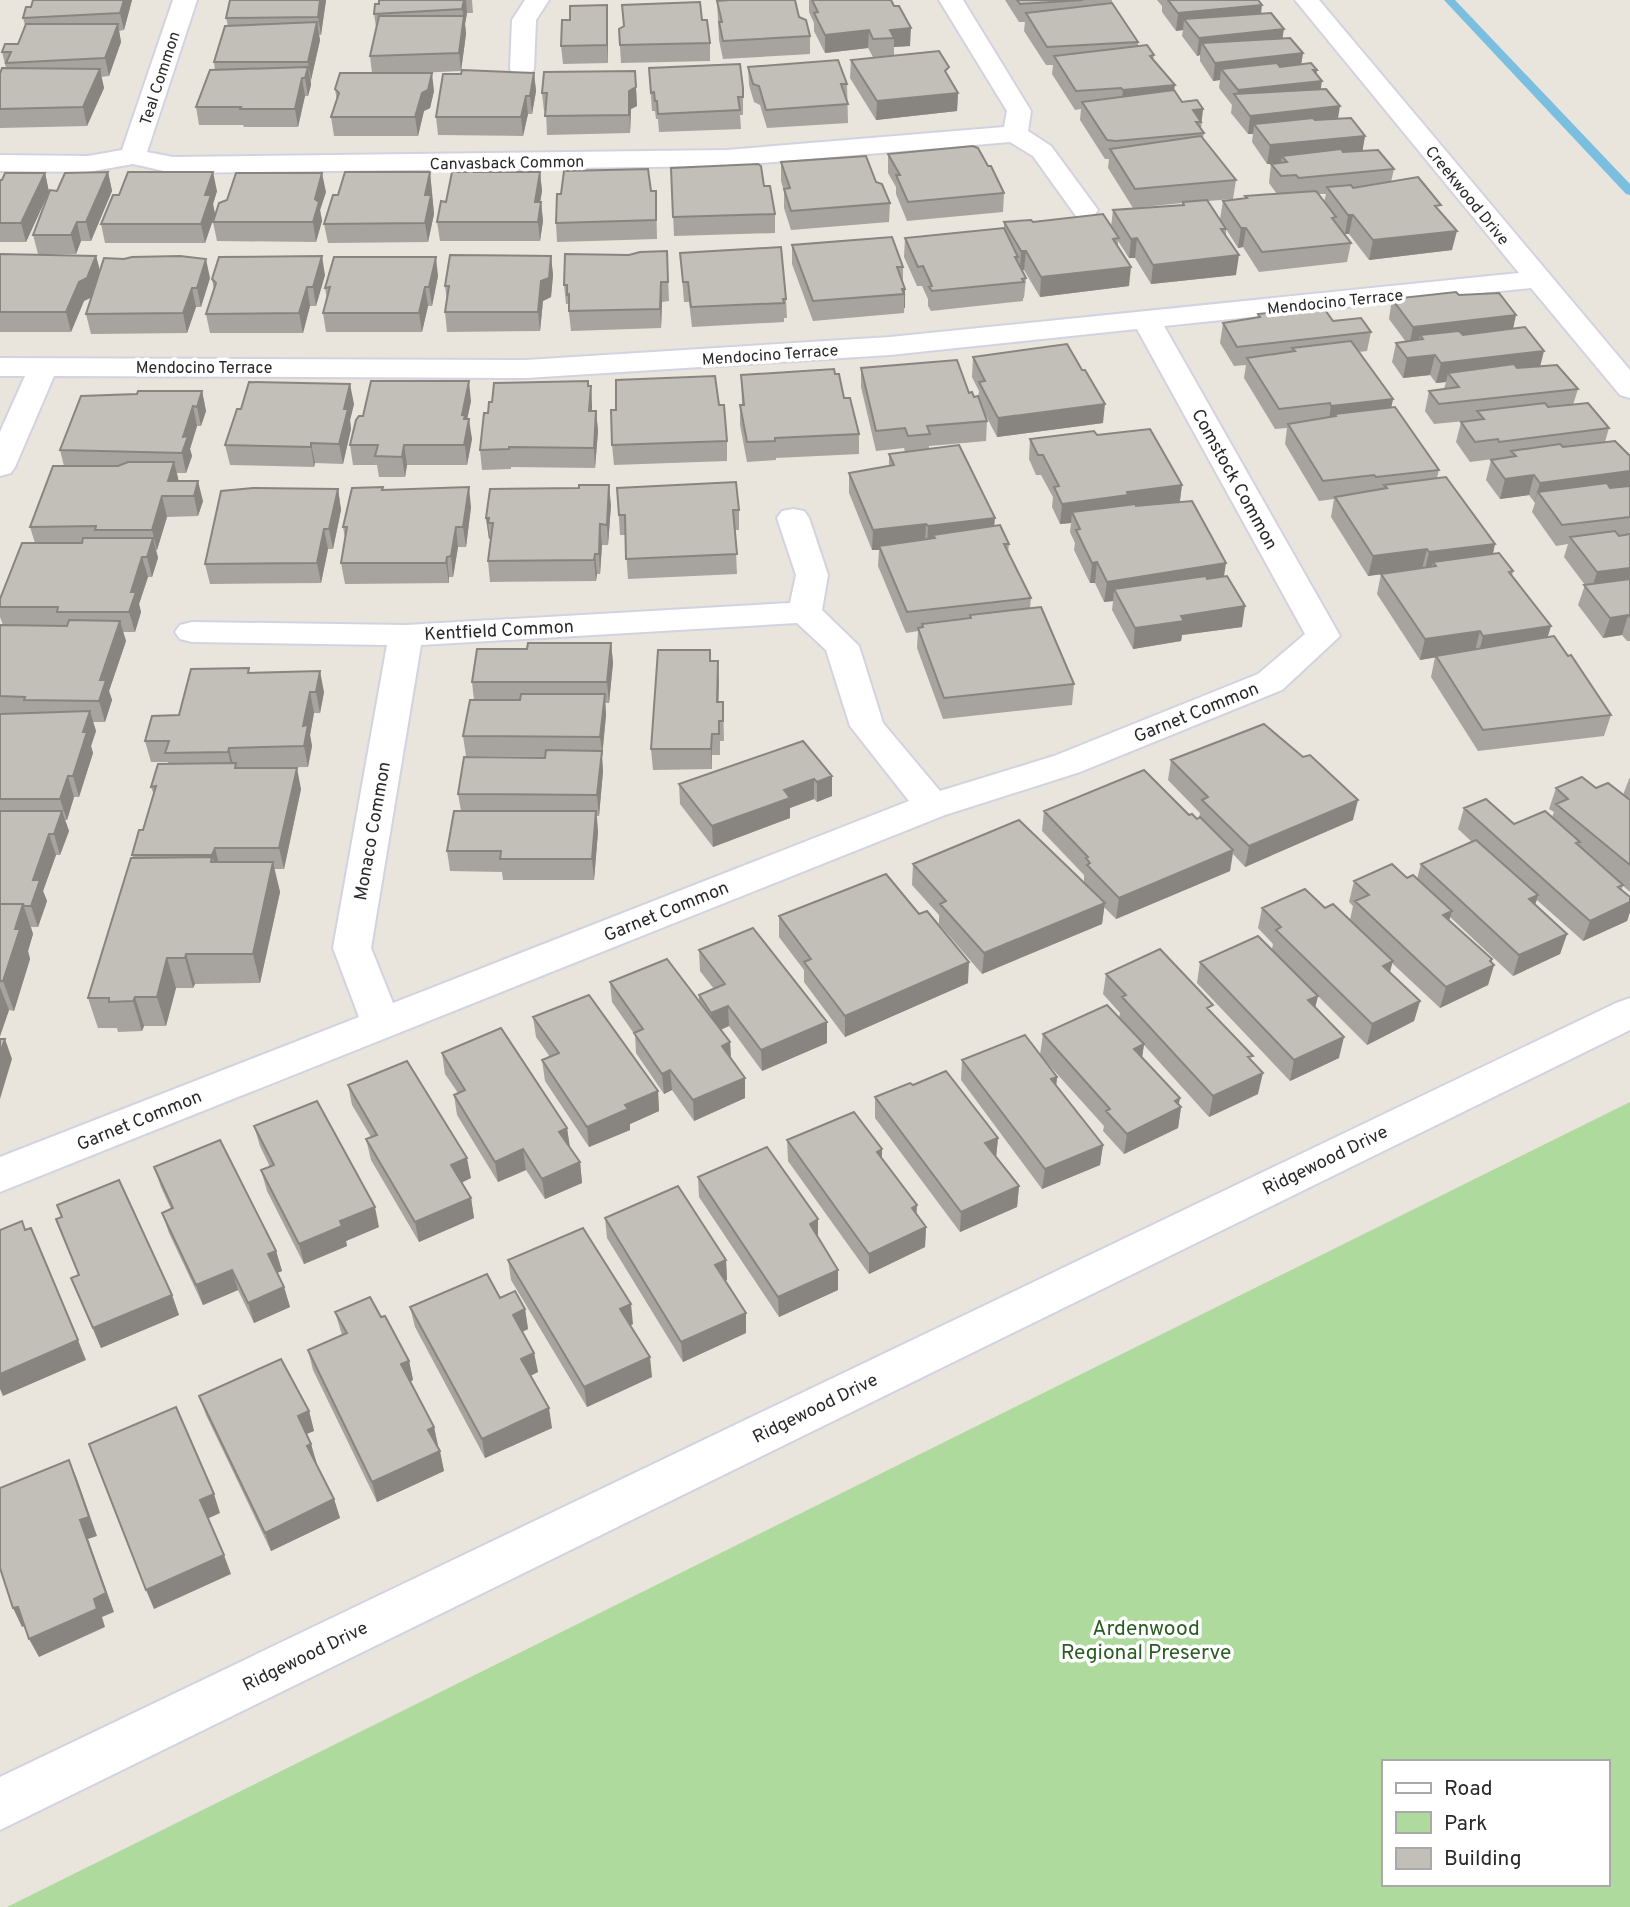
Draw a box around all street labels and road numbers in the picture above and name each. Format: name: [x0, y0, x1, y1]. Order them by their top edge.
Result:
street label: Teal Common: [136, 29, 185, 128]
street label: Creekwood Drive: [1420, 142, 1513, 250]
street label: Canvasback Common: [430, 153, 584, 175]
street label: Mendocino Terrace: [1266, 286, 1404, 320]
street label: Mendocino Terrace: [701, 341, 839, 371]
street label: Mendocino Terrace: [136, 359, 272, 379]
street label: Comstock Common: [1185, 405, 1282, 554]
street label: Kentfield Common: [424, 616, 575, 647]
street label: Garnet Common: [1131, 678, 1262, 749]
street label: Monaco Common: [350, 760, 397, 903]
street label: Garnet Common: [601, 877, 732, 948]
street label: Garnet Common: [74, 1086, 205, 1157]
street label: Ridgewood Drive: [1259, 1121, 1392, 1202]
street label: Ridgewood Drive: [749, 1369, 882, 1450]
street label: Ridgewood Drive: [239, 1617, 372, 1698]

